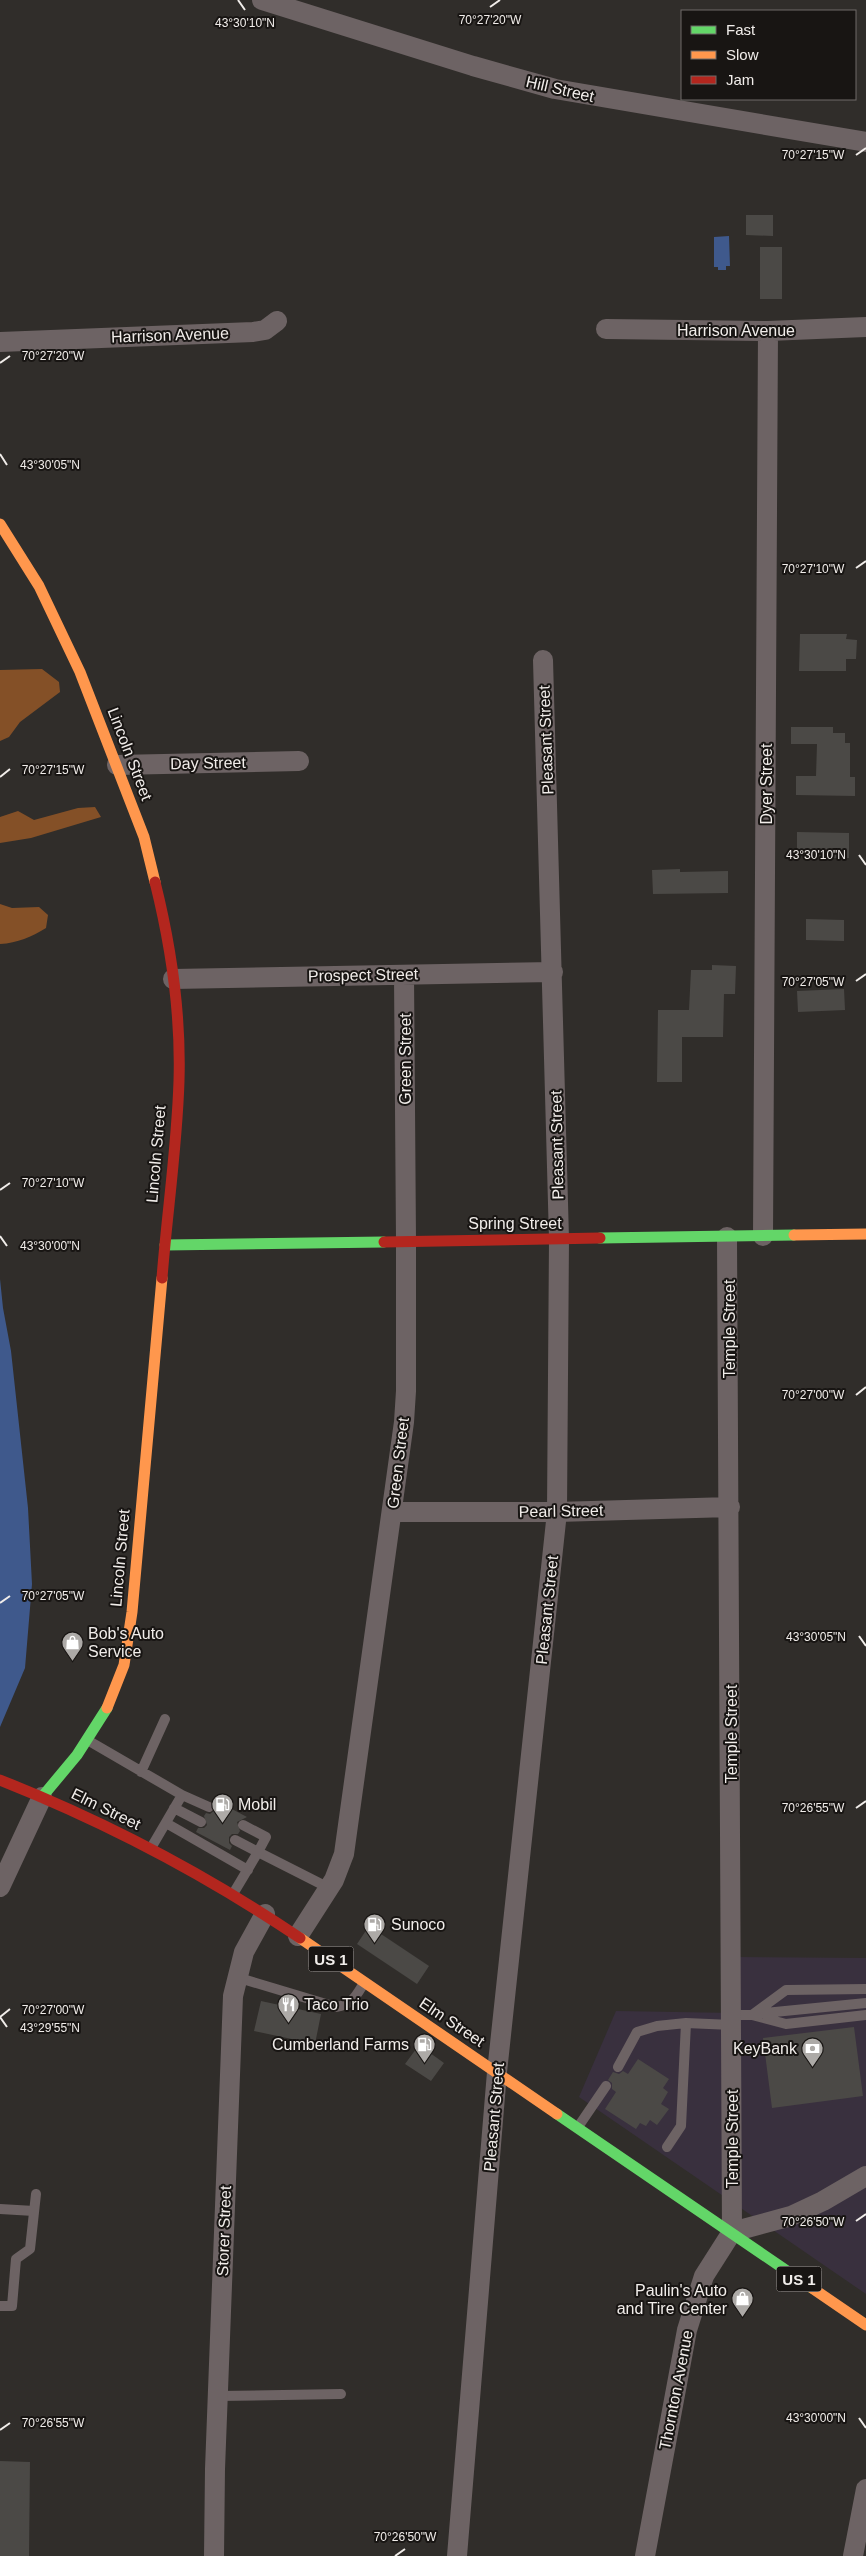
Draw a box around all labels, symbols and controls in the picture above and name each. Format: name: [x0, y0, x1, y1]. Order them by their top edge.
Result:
legend: [681, 10, 856, 100]
text: 70°27'20"W: [459, 13, 522, 27]
text: 43°30'10"N: [215, 16, 275, 30]
text: Fast: [726, 21, 756, 38]
text: Slow: [726, 46, 759, 63]
text: Jam: [726, 71, 754, 88]
street label: Hill Street: [524, 73, 596, 105]
text: 70°27'15"W: [782, 148, 845, 162]
street label: Harrison Avenue: [677, 322, 795, 339]
street label: Harrison Avenue: [111, 324, 229, 346]
text: 70°27'20"W: [22, 349, 85, 363]
text: 43°30'05"N: [20, 458, 80, 472]
text: 70°27'10"W: [782, 562, 845, 576]
street label: Pleasant Street: [536, 684, 556, 795]
street label: Lincoln Street: [105, 705, 156, 803]
street label: Dyer Street: [758, 743, 775, 824]
street label: Day Street: [170, 754, 246, 772]
text: 70°27'15"W: [22, 763, 85, 777]
text: 43°30'10"N: [786, 848, 846, 862]
street label: Prospect Street: [308, 966, 419, 984]
text: 70°27'05"W: [782, 975, 845, 989]
street label: Green Street: [397, 1013, 414, 1105]
street label: Pleasant Street: [548, 1090, 566, 1200]
street label: Lincoln Street: [143, 1104, 169, 1203]
text: 70°27'10"W: [22, 1176, 85, 1190]
street label: Spring Street: [468, 1215, 562, 1232]
text: 43°30'00"N: [20, 1239, 80, 1253]
street label: Temple Street: [721, 1279, 738, 1378]
text: 70°27'00"W: [782, 1388, 845, 1402]
street label: Green Street: [384, 1416, 412, 1509]
street label: Pearl Street: [519, 1502, 604, 1520]
street label: Lincoln Street: [107, 1508, 133, 1607]
street label: Pleasant Street: [533, 1554, 561, 1665]
text: 70°27'05"W: [22, 1589, 85, 1603]
place label: Bob's Auto Service: [88, 1625, 164, 1660]
shop icon: Bob's Auto Service: [60, 1630, 84, 1661]
text: 43°30'05"N: [786, 1630, 846, 1644]
street label: Temple Street: [723, 1684, 740, 1783]
street label: Elm Street: [69, 1785, 144, 1833]
fuel station icon: Mobil: [210, 1792, 234, 1823]
place label: Mobil: [238, 1796, 276, 1813]
text: 70°26'55"W: [782, 1801, 845, 1815]
fuel station icon: Sunoco: [363, 1912, 387, 1943]
place label: Sunoco: [391, 1916, 445, 1933]
road number: US 1: [308, 1946, 354, 1972]
restaurant icon: Taco Trio: [276, 1992, 300, 2023]
street label: Elm Street: [416, 1994, 488, 2050]
place label: Taco Trio: [304, 1996, 369, 2013]
text: 70°27'00"W: [22, 2003, 85, 2017]
text: 43°29'55"N: [20, 2021, 80, 2035]
fuel station icon: Cumberland Farms: [413, 2032, 437, 2063]
place label: Cumberland Farms: [272, 2036, 409, 2053]
bank icon: KeyBank: [801, 2036, 825, 2067]
place label: KeyBank: [733, 2040, 798, 2057]
street label: Pleasant Street: [481, 2061, 507, 2172]
street label: Temple Street: [724, 2089, 741, 2188]
street label: Storer Street: [214, 2185, 234, 2277]
text: 70°26'50"W: [782, 2215, 845, 2229]
road number: US 1: [776, 2266, 822, 2292]
place label: Paulin's Auto and Tire Center: [617, 2282, 728, 2317]
shop icon: Paulin's Auto and Tire Center: [731, 2287, 755, 2318]
street label: Thornton Avenue: [656, 2329, 696, 2451]
text: 43°30'00"N: [786, 2411, 846, 2425]
text: 70°26'55"W: [22, 2416, 85, 2430]
text: 70°26'50"W: [374, 2530, 437, 2544]

